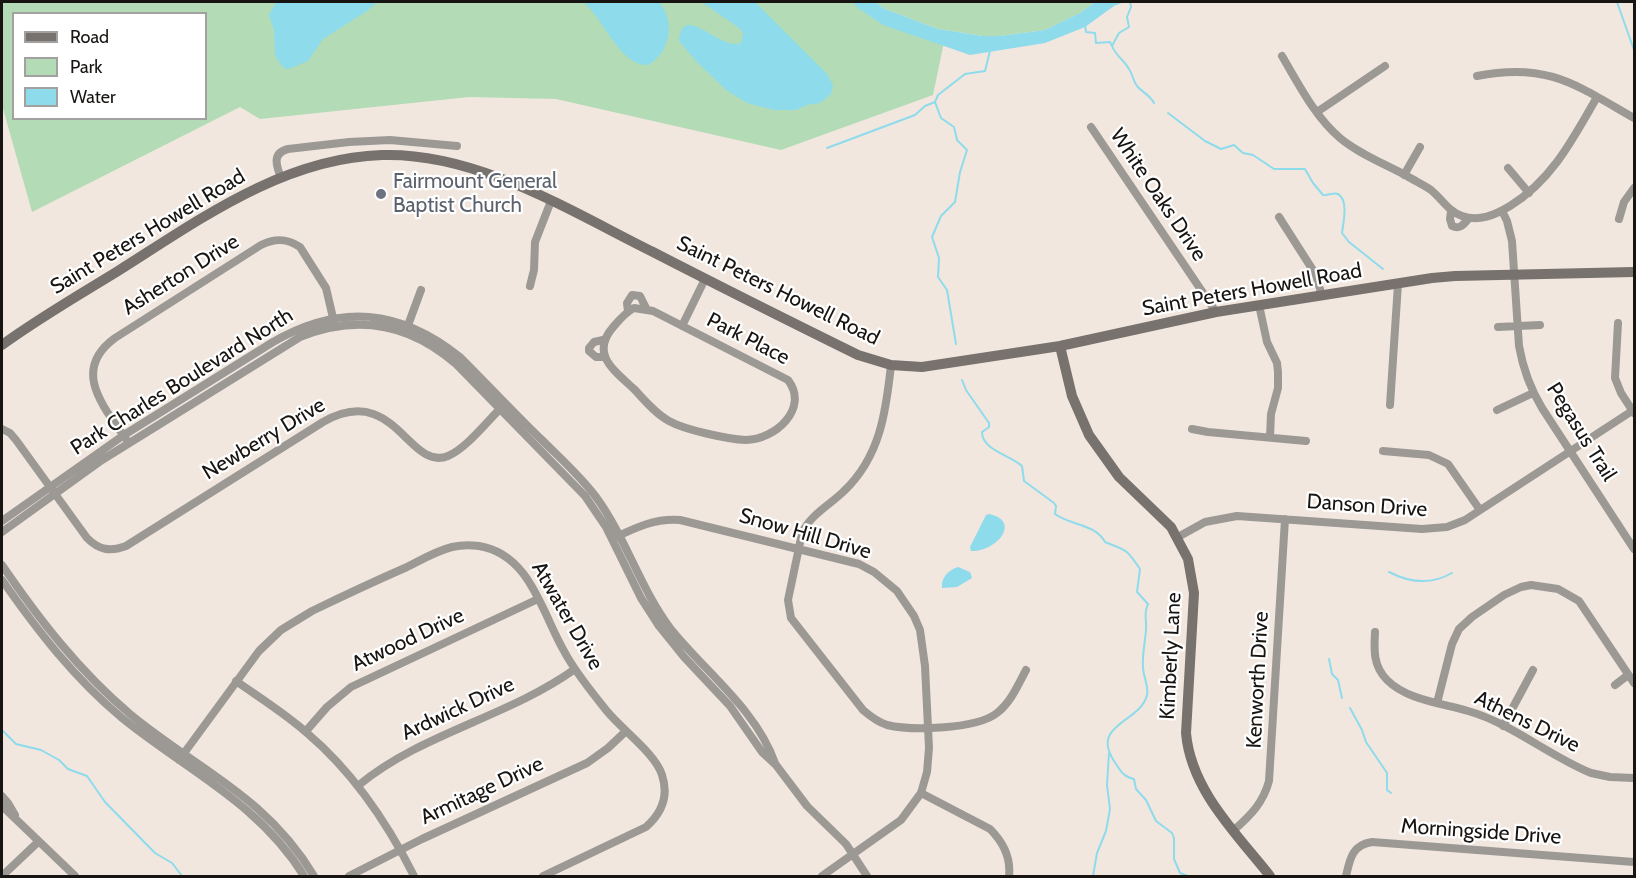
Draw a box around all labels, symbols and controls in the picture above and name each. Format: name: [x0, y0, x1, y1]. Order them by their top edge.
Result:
legend: [12, 12, 207, 120]
text: Road: [70, 26, 109, 48]
text: Park: [70, 56, 102, 78]
text: Water: [70, 86, 116, 108]
street label: White Oaks Drive: [1104, 124, 1212, 266]
street label: Saint Peters Howell Road: [46, 164, 250, 300]
place label: Fairmount General Baptist Church: [393, 169, 557, 219]
marker: Fairmount General Baptist Church: [374, 187, 388, 201]
street label: Asherton Drive: [118, 229, 244, 321]
street label: Saint Peters Howell Road: [672, 231, 884, 351]
street label: Saint Peters Howell Road: [1140, 258, 1364, 322]
street label: Park Charles Boulevard North: [66, 303, 298, 461]
street label: Park Place: [702, 307, 794, 371]
street label: Pegasus Trail: [1541, 378, 1621, 486]
street label: Newberry Drive: [198, 393, 330, 485]
street label: Danson Drive: [1306, 489, 1428, 523]
street label: Snow Hill Drive: [736, 503, 874, 565]
street label: Atwater Drive: [526, 557, 608, 675]
street label: Kimberly Lane: [1155, 592, 1187, 720]
street label: Atwood Drive: [348, 603, 468, 677]
street label: Kenworth Drive: [1242, 611, 1274, 749]
street label: Ardwick Drive: [398, 672, 518, 746]
street label: Athens Drive: [1470, 686, 1584, 758]
street label: Armitage Drive: [417, 752, 547, 830]
street label: Morningside Drive: [1400, 814, 1562, 850]

